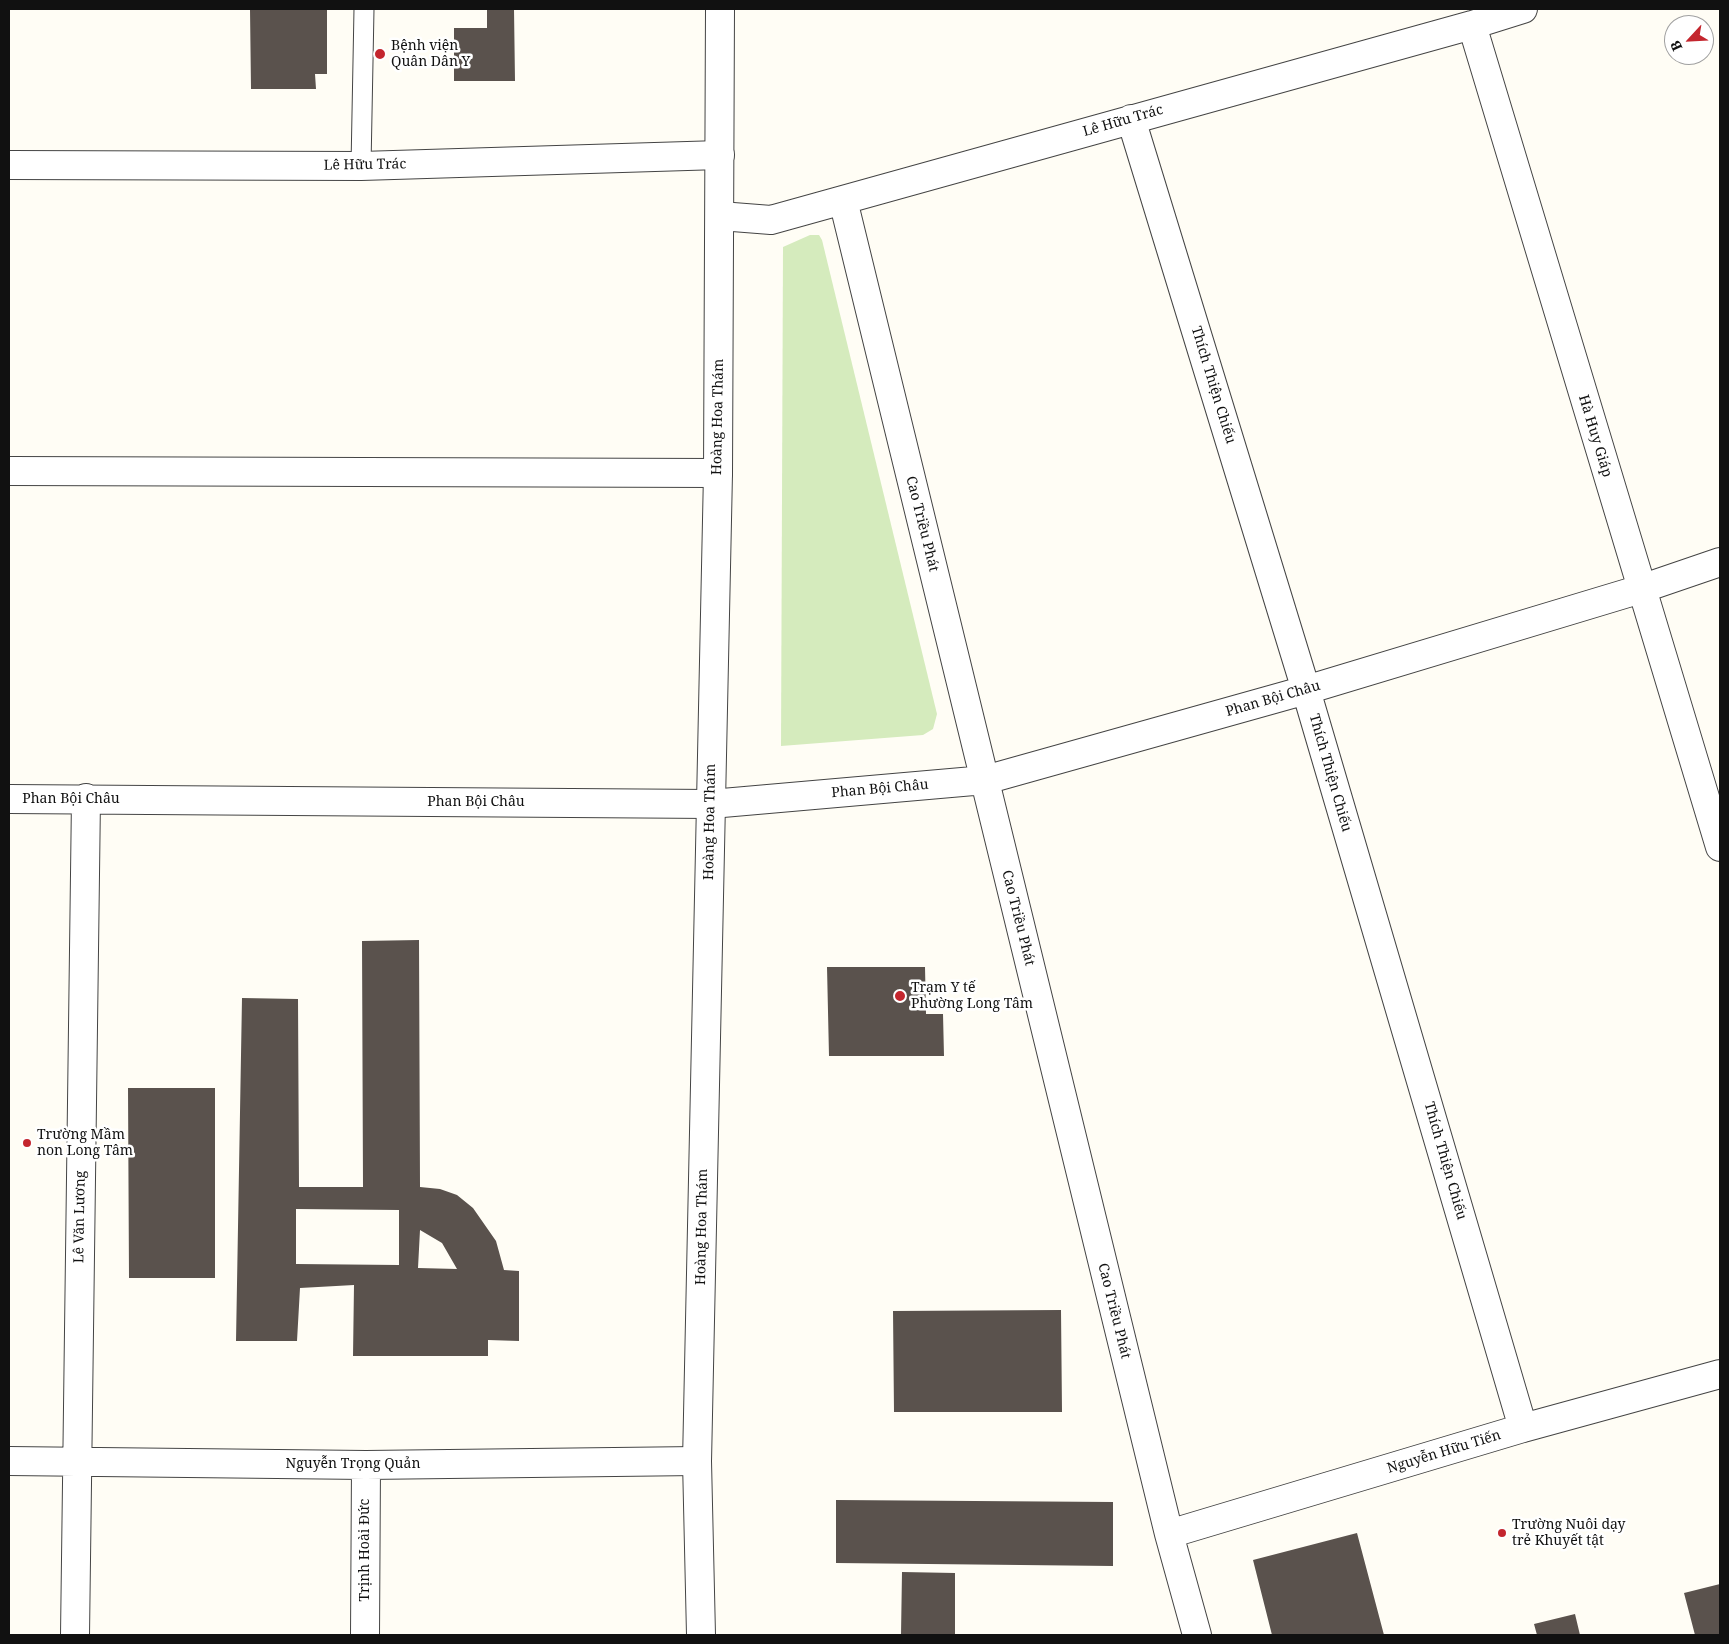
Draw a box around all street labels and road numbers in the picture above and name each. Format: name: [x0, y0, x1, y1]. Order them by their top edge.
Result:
street label: Lê Hữu Trác: [1081, 102, 1165, 140]
street label: Lê Hữu Trác: [324, 156, 406, 174]
street label: Thích Thiện Chiếu: [1187, 324, 1239, 446]
street label: Hoàng Hoa Thám: [709, 359, 727, 475]
street label: Hà Huy Giáp: [1575, 393, 1615, 479]
street label: Cao Triều Phát: [902, 474, 942, 574]
street label: Phan Bội Châu: [1224, 677, 1322, 721]
street label: Thích Thiện Chiếu: [1305, 712, 1355, 834]
street label: Hoàng Hoa Thám: [701, 764, 719, 880]
street label: Phan Bội Châu: [831, 776, 929, 802]
street label: Phan Bội Châu: [22, 791, 120, 807]
street label: Phan Bội Châu: [427, 794, 525, 810]
street label: Cao Triều Phát: [998, 868, 1038, 968]
street label: Thích Thiện Chiếu: [1420, 1100, 1470, 1222]
street label: Hoàng Hoa Thám: [693, 1169, 711, 1285]
street label: Lê Văn Lương: [71, 1171, 89, 1263]
street label: Cao Triều Phát: [1094, 1261, 1134, 1361]
street label: Nguyễn Hữu Tiến: [1385, 1427, 1503, 1477]
street label: Nguyễn Trọng Quản: [286, 1456, 420, 1472]
street label: Trịnh Hoài Đức: [357, 1499, 373, 1601]

